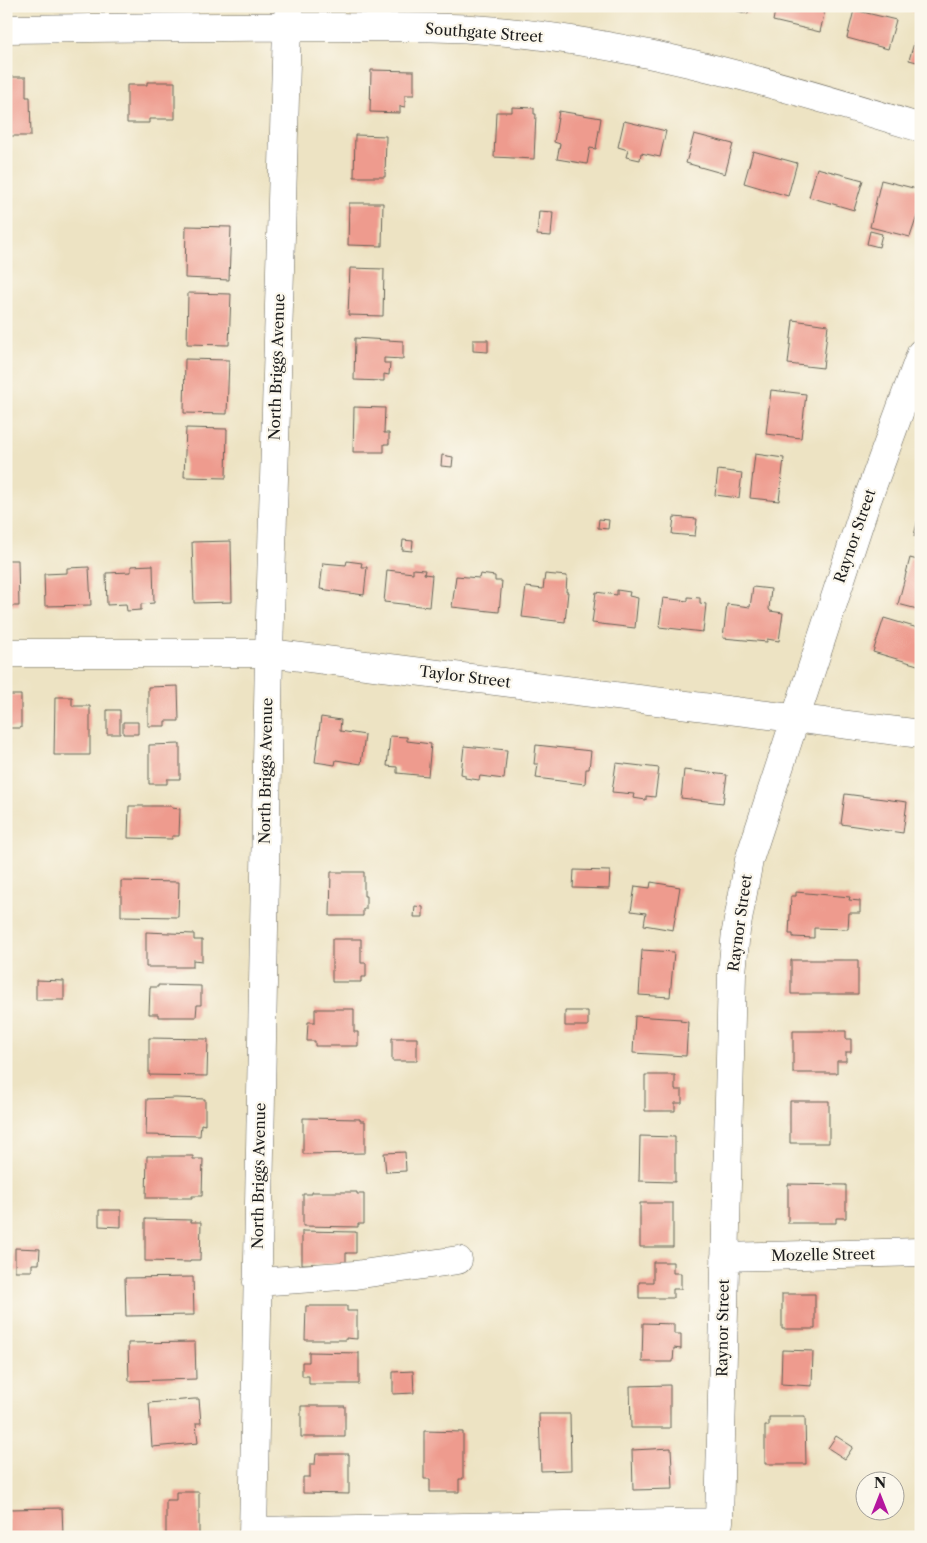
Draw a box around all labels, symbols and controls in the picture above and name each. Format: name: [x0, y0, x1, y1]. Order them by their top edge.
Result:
street label: Southgate Street: [424, 19, 544, 46]
street label: North Briggs Avenue: [264, 293, 289, 441]
street label: Raynor Street: [830, 486, 880, 585]
street label: Taylor Street: [418, 661, 512, 692]
street label: North Briggs Avenue: [255, 698, 276, 844]
street label: Raynor Street: [723, 872, 756, 973]
street label: North Briggs Avenue: [248, 1103, 269, 1249]
street label: Mozelle Street: [771, 1244, 876, 1265]
street label: Raynor Street: [712, 1278, 733, 1377]
north arrow: [854, 1470, 904, 1520]
text: N: [874, 1474, 886, 1492]

